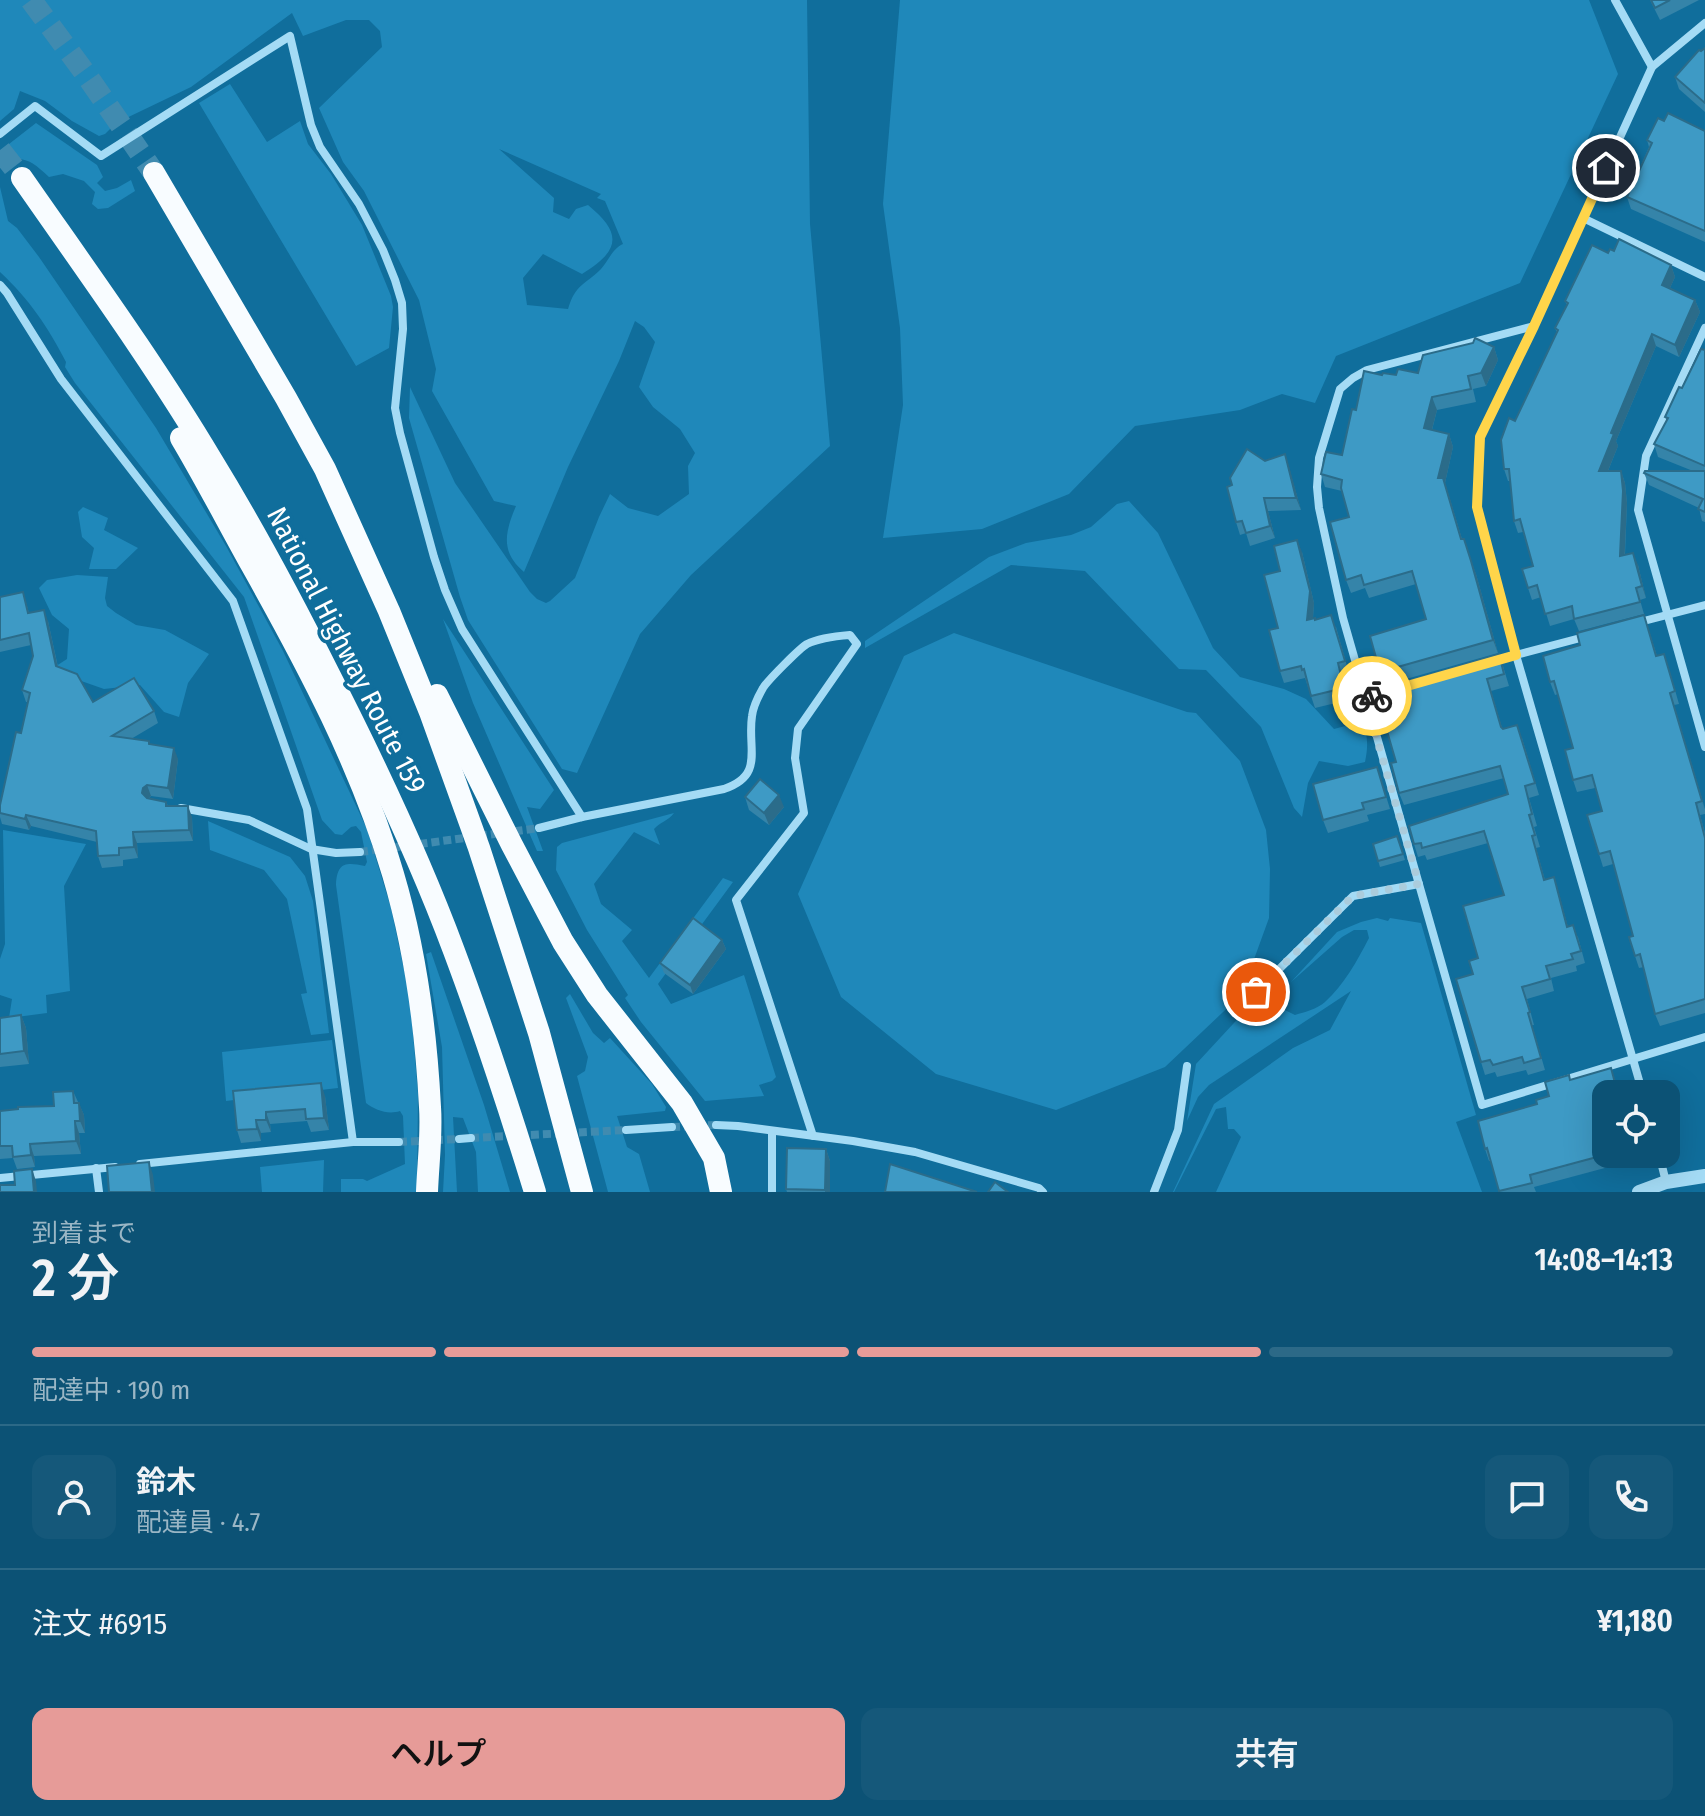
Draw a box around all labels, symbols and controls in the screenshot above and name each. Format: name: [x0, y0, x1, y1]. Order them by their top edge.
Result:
pin: [1572, 134, 1640, 202]
icon: home: [1584, 146, 1628, 190]
street label: National Highway Route 159: [260, 502, 433, 799]
courier: [1332, 656, 1412, 736]
icon: bike: [1350, 674, 1394, 718]
pin: [1222, 958, 1290, 1026]
icon: bag: [1234, 970, 1278, 1014]
map controls: [1592, 1080, 1680, 1168]
button: locate: [1592, 1080, 1680, 1168]
text: 到着まで: [32, 1218, 136, 1249]
text: 14:08–14:13: [1535, 1242, 1673, 1278]
text: 2 分: [32, 1247, 119, 1310]
text: 配達中 · 190 m: [32, 1375, 190, 1406]
button: person: [32, 1455, 116, 1539]
button: chat: [1485, 1455, 1569, 1539]
button: phone: [1589, 1455, 1673, 1539]
text: 鈴木: [136, 1464, 196, 1500]
text: 配達員 · 4.7: [136, 1507, 260, 1538]
text: ¥1,180: [1597, 1603, 1673, 1639]
text: 注文 #6915: [32, 1606, 167, 1642]
button: ヘルプ: [32, 1708, 845, 1800]
button: 共有: [861, 1708, 1673, 1800]

